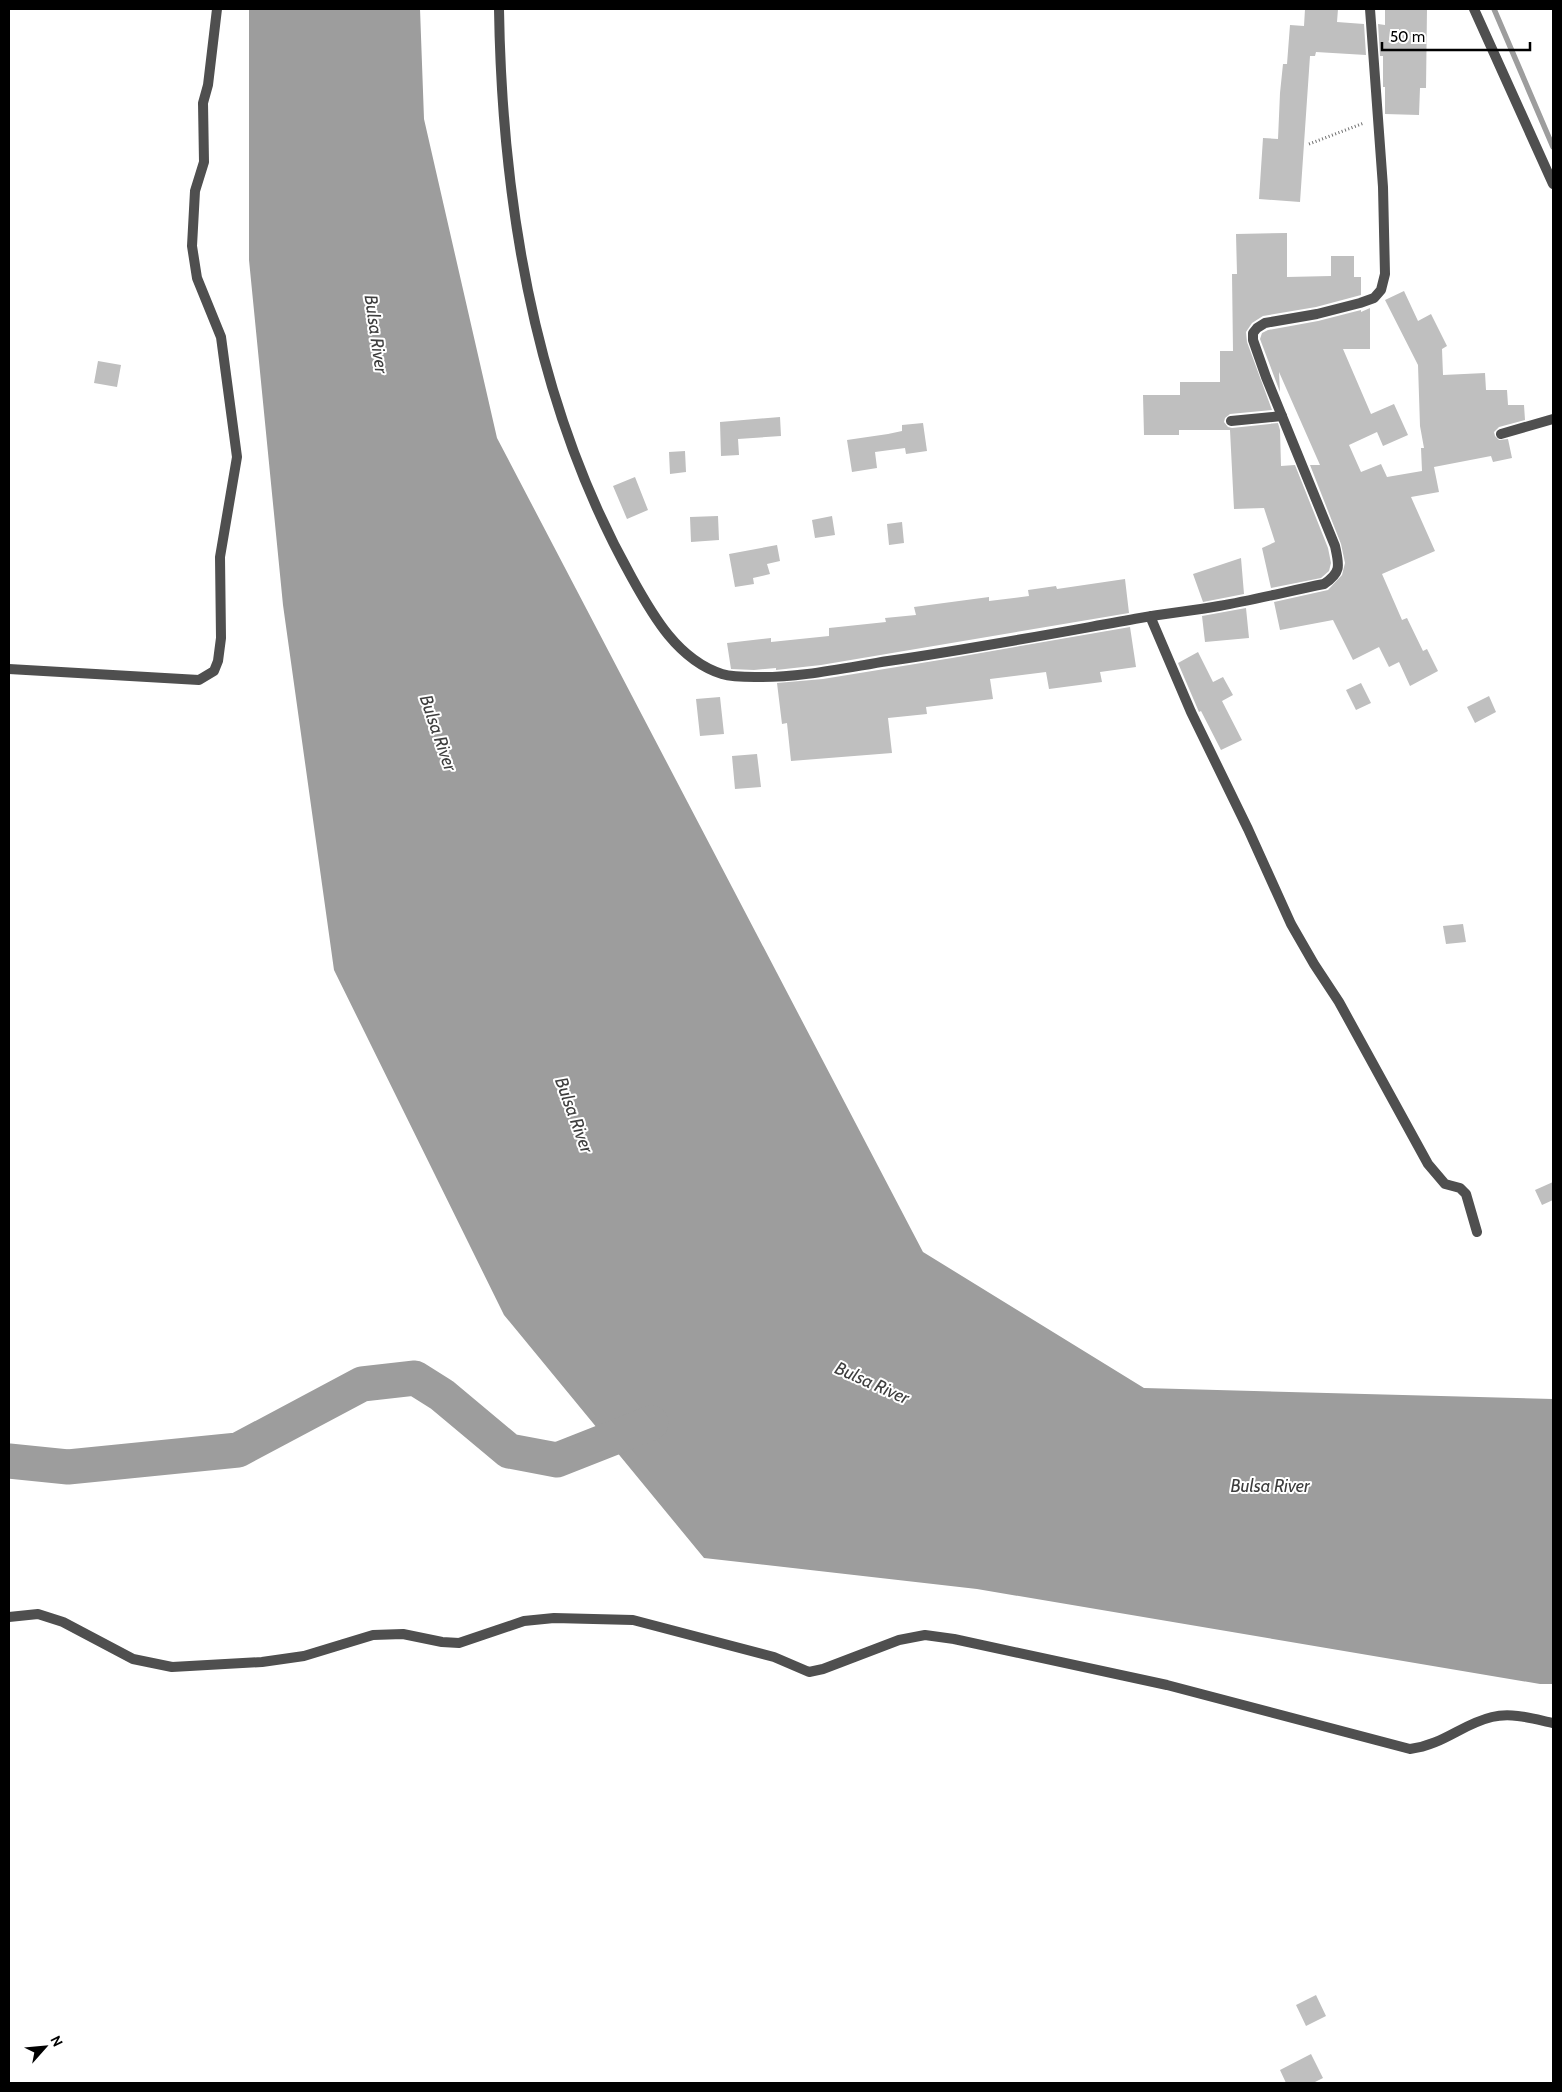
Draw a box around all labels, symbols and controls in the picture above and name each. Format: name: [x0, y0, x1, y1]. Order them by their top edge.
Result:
scale bar: [1382, 20, 1530, 52]
text: 50 m: [1390, 28, 1425, 46]
water label: Bulsa River: [360, 293, 393, 376]
water label: Bulsa River: [415, 692, 462, 775]
water label: Bulsa River: [550, 1074, 598, 1157]
water label: Bulsa River: [831, 1357, 914, 1410]
water label: Bulsa River: [1230, 1475, 1311, 1497]
north arrow: [20, 2022, 70, 2072]
text: N: [46, 2033, 67, 2050]

